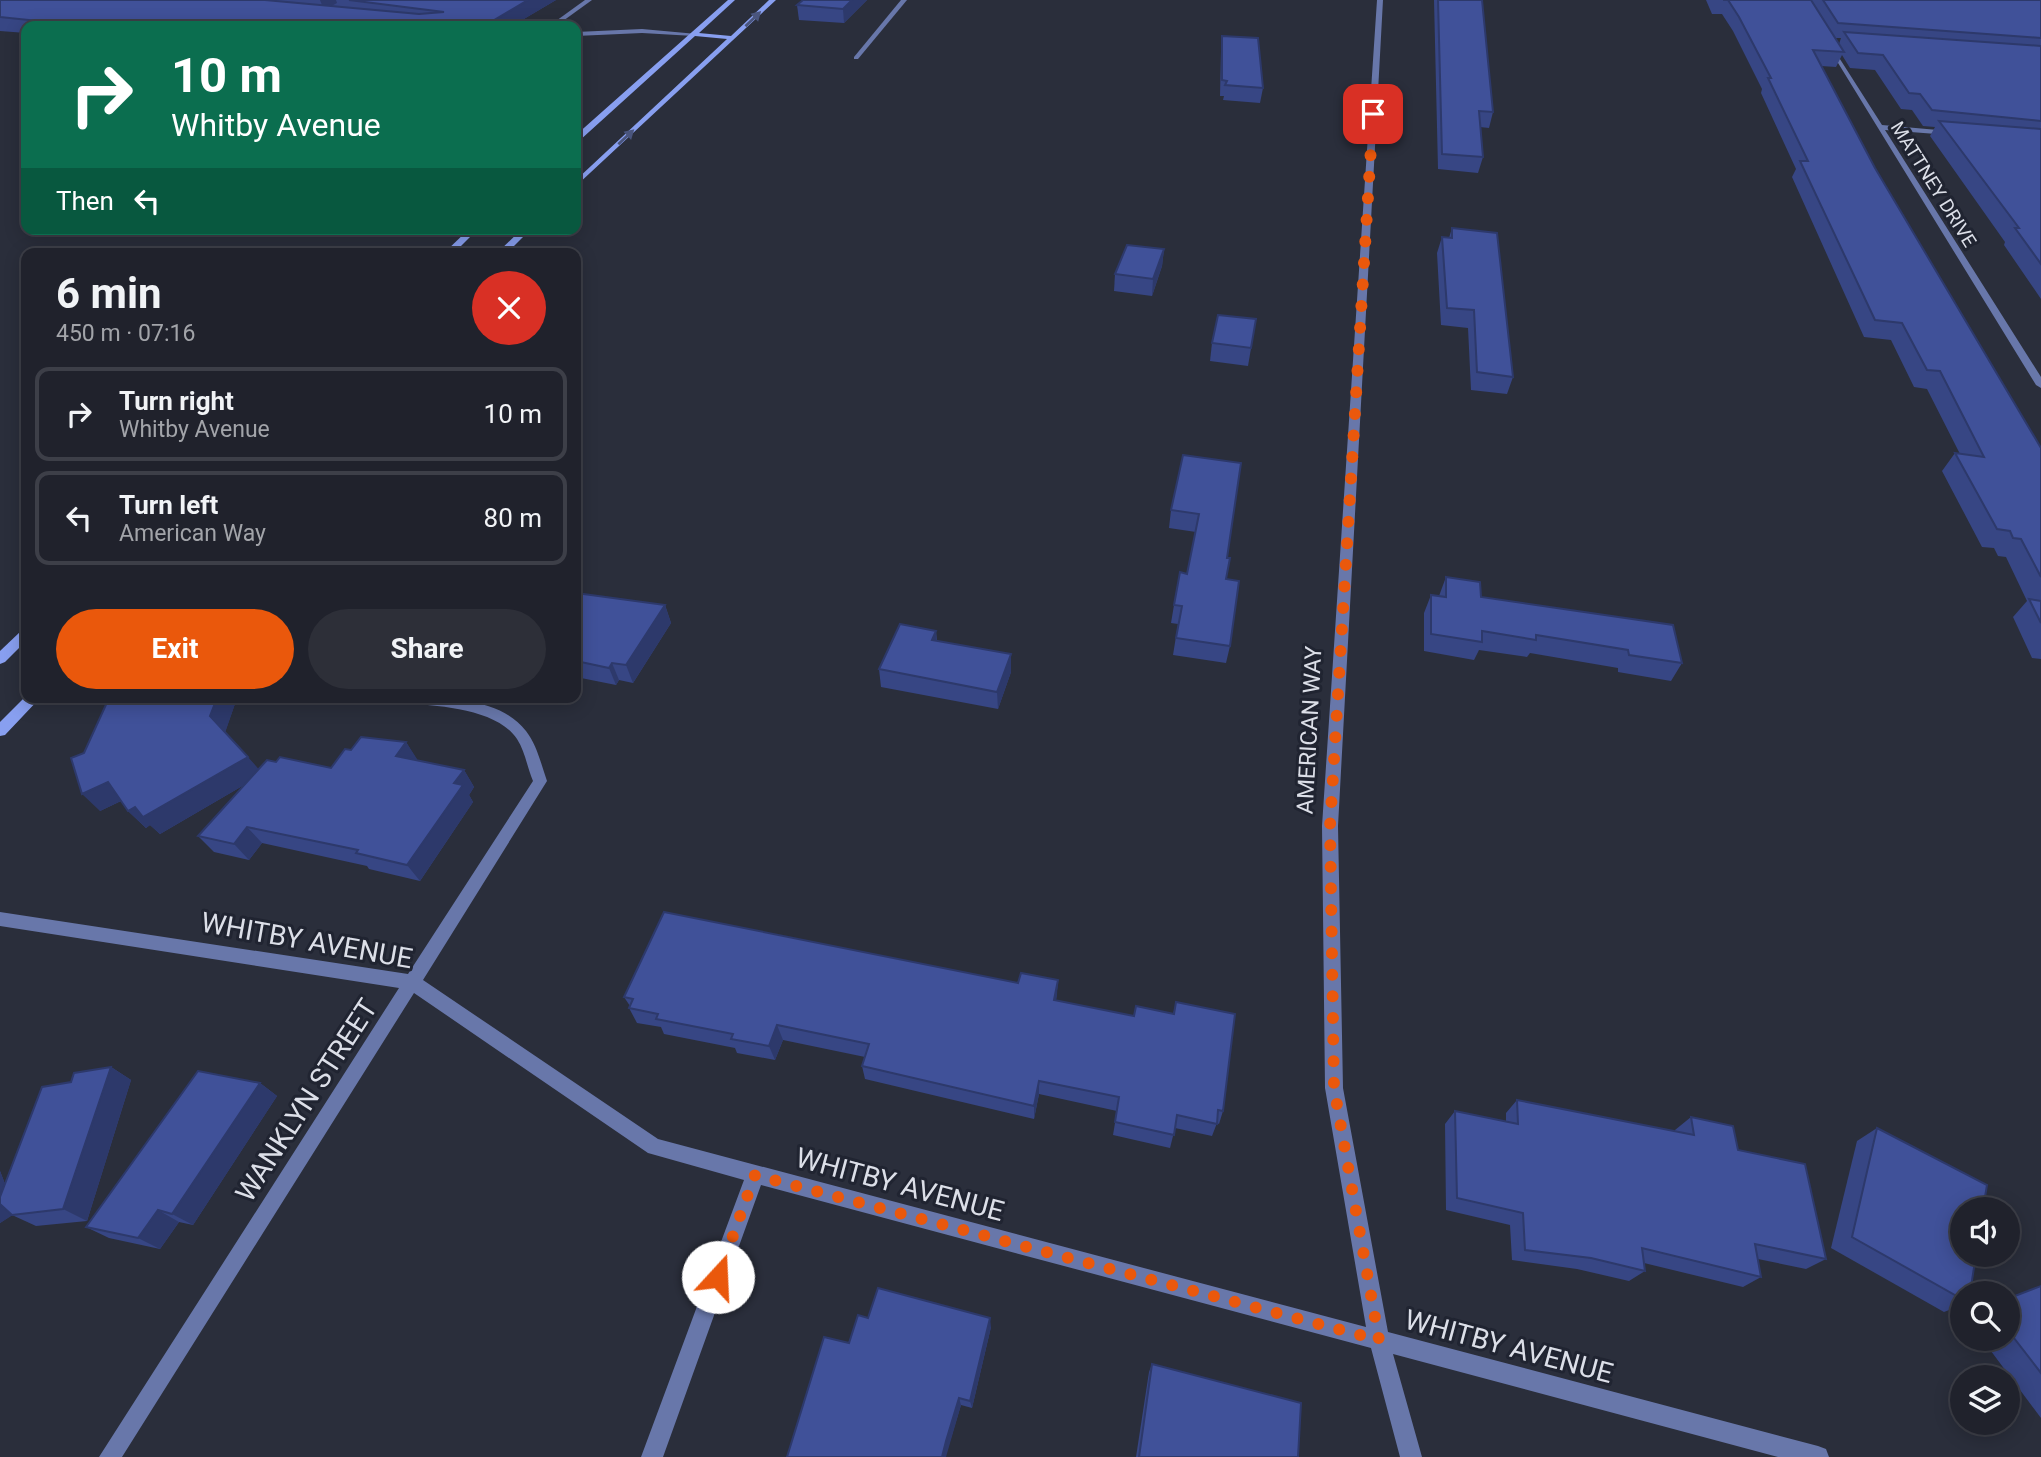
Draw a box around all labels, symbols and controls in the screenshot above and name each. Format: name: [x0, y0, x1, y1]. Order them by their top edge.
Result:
one-way arrow: [744, 12, 761, 28]
text: 10 m: [171, 47, 282, 104]
icon: right: [56, 49, 147, 140]
pin: [1343, 84, 1403, 144]
icon: arrive: [1354, 95, 1392, 133]
text: Whitby Avenue: [171, 106, 381, 144]
street label: MATTNEY DRIVE: [1886, 117, 1981, 251]
one-way arrow: [617, 130, 634, 146]
icon: left: [128, 182, 166, 220]
text: Then: [56, 186, 114, 216]
text: 6 min: [56, 269, 162, 318]
button: close: [472, 271, 546, 345]
text: 450 m · 07:16: [56, 320, 195, 347]
text: Turn right: [119, 386, 234, 416]
icon: right: [60, 395, 98, 433]
text: 10 m: [484, 399, 542, 429]
text: Whitby Avenue: [119, 416, 270, 443]
text: Turn left: [119, 490, 218, 520]
icon: left: [60, 499, 98, 537]
text: 80 m: [484, 503, 542, 533]
text: American Way: [119, 520, 266, 547]
button: Exit: [56, 609, 294, 689]
button: Share: [308, 609, 546, 689]
street label: AMERICAN WAY: [1292, 645, 1327, 815]
street label: WHITBY AVENUE: [199, 906, 415, 975]
street label: WANKLYN STREET: [229, 992, 384, 1208]
street label: WHITBY AVENUE: [792, 1141, 1008, 1228]
map controls: [1950, 1197, 2020, 1435]
button: sound: [1950, 1197, 2020, 1267]
position arrow: [681, 1240, 755, 1314]
button: search: [1950, 1281, 2020, 1351]
street label: WHITBY AVENUE: [1401, 1303, 1617, 1390]
button: layers: [1950, 1365, 2020, 1435]

